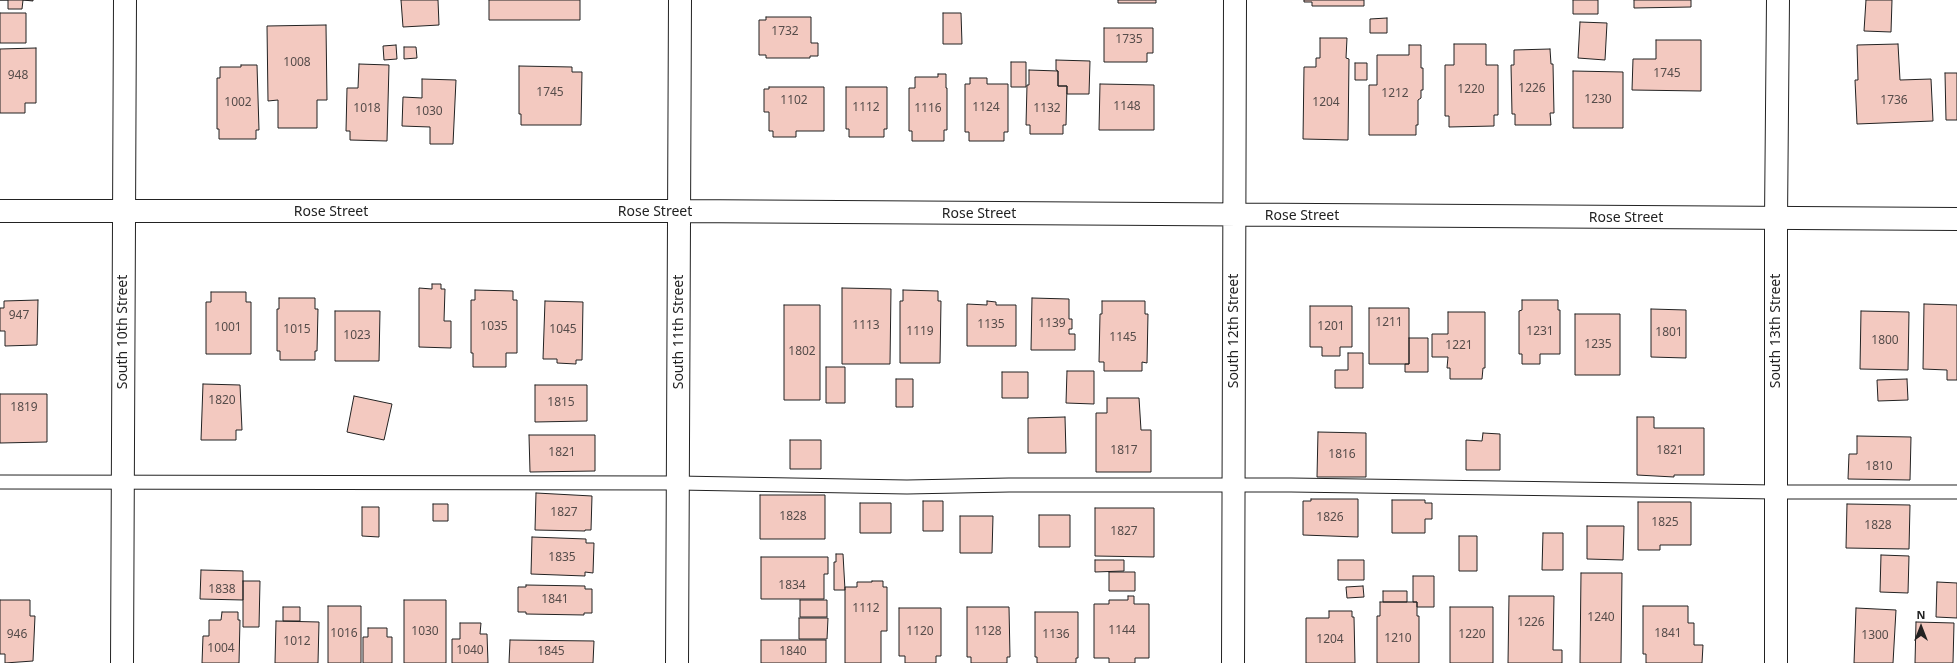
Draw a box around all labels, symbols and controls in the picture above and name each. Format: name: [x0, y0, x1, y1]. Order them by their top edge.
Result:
house number: 1732: [771, 25, 799, 39]
house number: 1735: [1115, 33, 1143, 47]
house number: 1008: [283, 56, 311, 70]
house number: 1745: [1653, 67, 1681, 81]
house number: 948: [8, 69, 28, 83]
house number: 1226: [1518, 82, 1546, 96]
house number: 1220: [1457, 83, 1485, 97]
house number: 1745: [536, 86, 564, 100]
house number: 1212: [1381, 87, 1409, 101]
house number: 1230: [1584, 93, 1612, 107]
house number: 1102: [780, 94, 808, 108]
house number: 1736: [1880, 94, 1908, 108]
house number: 1002: [224, 96, 252, 110]
house number: 1204: [1312, 96, 1340, 110]
house number: 1148: [1113, 100, 1141, 114]
house number: 1112: [852, 101, 880, 115]
house number: 1124: [972, 101, 1000, 115]
house number: 1018: [353, 102, 381, 116]
house number: 1116: [914, 102, 942, 116]
house number: 1132: [1033, 102, 1061, 116]
house number: 1030: [415, 105, 443, 119]
street label: Rose Street: [294, 204, 368, 220]
street label: Rose Street: [618, 204, 692, 220]
street label: Rose Street: [942, 206, 1016, 222]
street label: Rose Street: [1265, 208, 1339, 224]
street label: Rose Street: [1589, 210, 1663, 226]
street label: South 12th Street: [1226, 274, 1242, 388]
street label: South 13th Street: [1768, 274, 1784, 388]
street label: South 10th Street: [115, 275, 131, 389]
street label: South 11th Street: [671, 275, 687, 389]
house number: 947: [9, 309, 29, 323]
house number: 1211: [1375, 316, 1403, 330]
house number: 1139: [1038, 317, 1066, 331]
house number: 1135: [977, 318, 1005, 332]
house number: 1113: [852, 319, 880, 333]
house number: 1035: [480, 320, 508, 334]
house number: 1201: [1317, 320, 1345, 334]
house number: 1001: [214, 321, 242, 335]
house number: 1015: [283, 323, 311, 337]
house number: 1045: [549, 323, 577, 337]
house number: 1119: [906, 325, 934, 339]
house number: 1231: [1526, 325, 1554, 339]
house number: 1801: [1655, 326, 1683, 340]
house number: 1023: [343, 329, 371, 343]
house number: 1145: [1109, 331, 1137, 345]
house number: 1800: [1871, 334, 1899, 348]
house number: 1235: [1584, 338, 1612, 352]
house number: 1221: [1445, 339, 1473, 353]
house number: 1802: [788, 345, 816, 359]
house number: 1820: [208, 394, 236, 408]
house number: 1815: [547, 396, 575, 410]
house number: 1819: [10, 401, 38, 415]
house number: 1817: [1110, 444, 1138, 458]
house number: 1821: [1656, 444, 1684, 458]
house number: 1821: [548, 446, 576, 460]
house number: 1816: [1328, 448, 1356, 462]
house number: 1810: [1865, 460, 1893, 474]
house number: 1827: [550, 506, 578, 520]
house number: 1828: [779, 510, 807, 524]
house number: 1826: [1316, 511, 1344, 525]
house number: 1825: [1651, 516, 1679, 530]
house number: 1828: [1864, 519, 1892, 533]
house number: 1827: [1110, 525, 1138, 539]
house number: 1835: [548, 551, 576, 565]
house number: 1834: [778, 579, 806, 593]
house number: 1838: [208, 583, 236, 597]
house number: 1841: [541, 593, 569, 607]
house number: 1112: [852, 602, 880, 616]
north arrow: [1901, 607, 1941, 647]
text: N: [1917, 607, 1925, 622]
house number: 1240: [1587, 611, 1615, 625]
house number: 1226: [1517, 616, 1545, 630]
house number: 1144: [1108, 624, 1136, 638]
house number: 1030: [411, 625, 439, 639]
house number: 1120: [906, 625, 934, 639]
house number: 1128: [974, 625, 1002, 639]
house number: 1016: [330, 627, 358, 641]
house number: 1841: [1654, 627, 1682, 641]
house number: 946: [7, 628, 27, 642]
house number: 1136: [1042, 628, 1070, 642]
house number: 1220: [1458, 628, 1486, 642]
house number: 1300: [1861, 629, 1889, 643]
house number: 1210: [1384, 632, 1412, 646]
house number: 1204: [1316, 633, 1344, 647]
house number: 1012: [283, 635, 311, 649]
house number: 1004: [207, 642, 235, 656]
house number: 1040: [456, 644, 484, 658]
house number: 1845: [537, 645, 565, 659]
house number: 1840: [779, 645, 807, 659]

